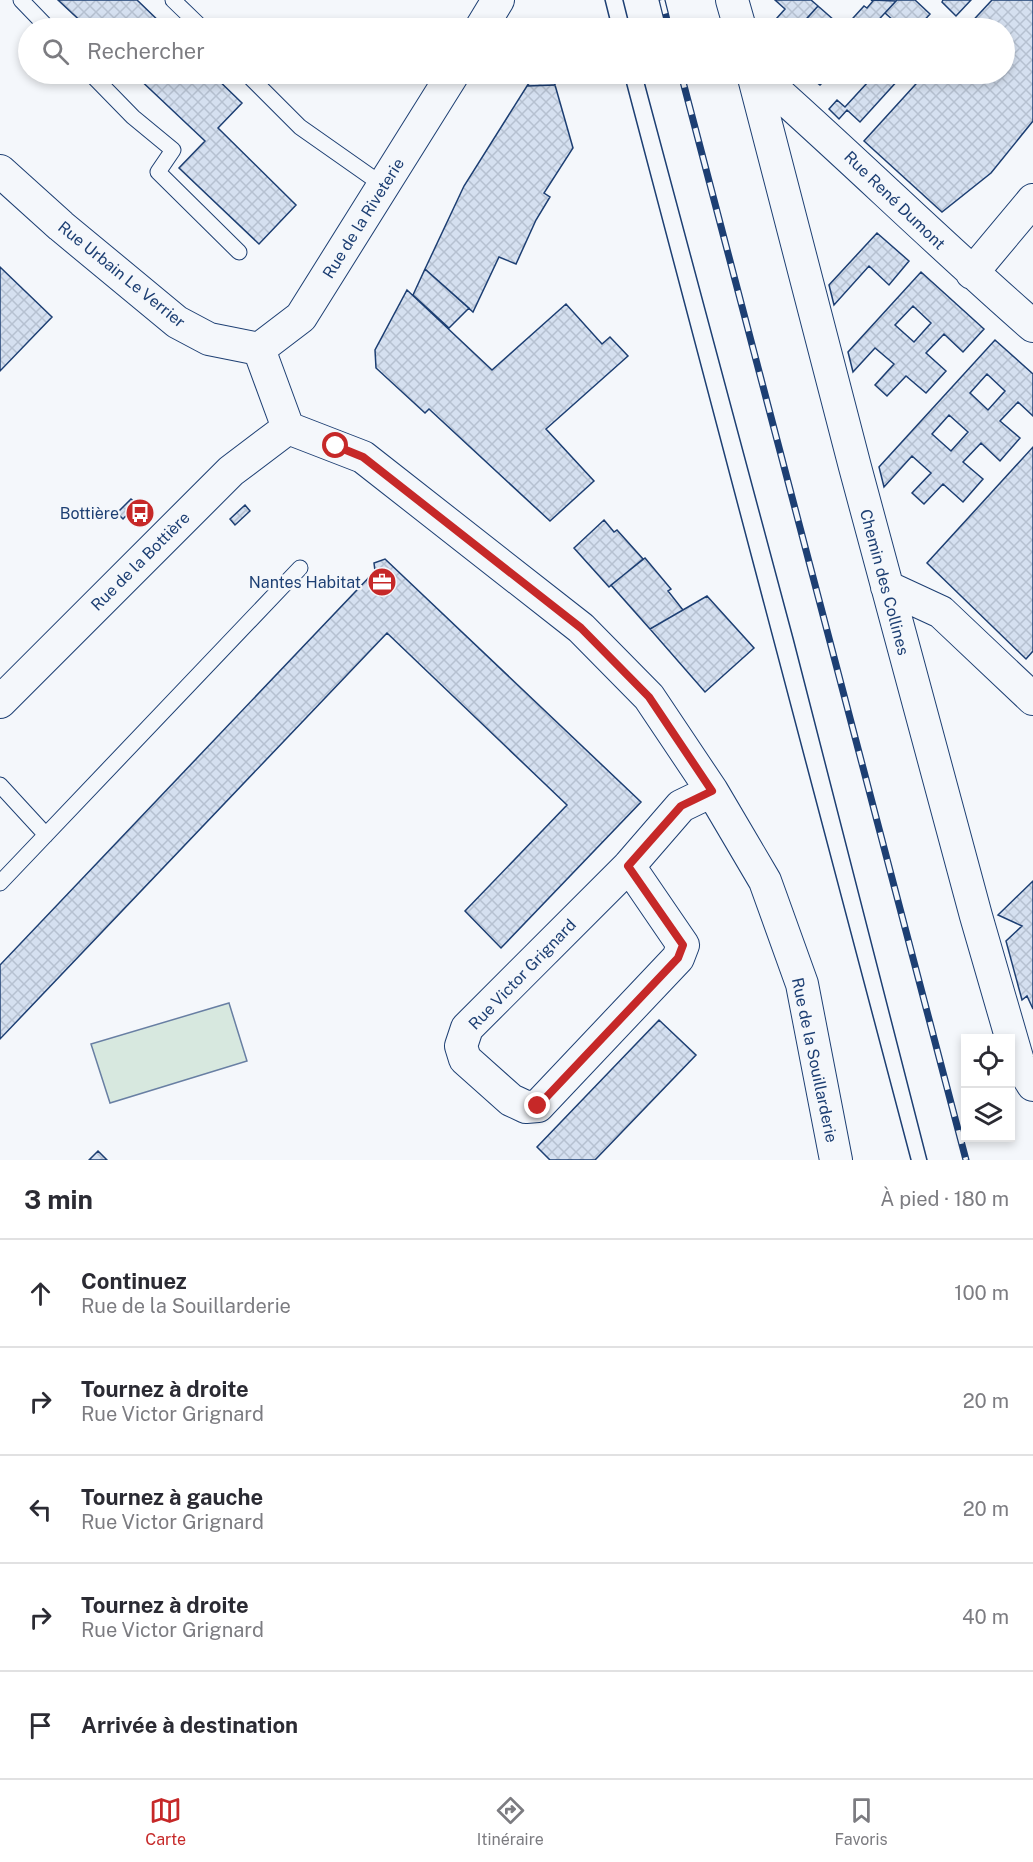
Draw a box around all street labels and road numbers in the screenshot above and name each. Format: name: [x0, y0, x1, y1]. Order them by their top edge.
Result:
street label: Rue René Dumont: [840, 147, 949, 253]
street label: Rue de la Riveterie: [319, 155, 408, 282]
street label: Rue Urbain Le Verrier: [54, 217, 189, 332]
street label: Chemin des Collines: [856, 507, 913, 657]
street label: Rue de la Bottière: [87, 508, 194, 615]
street label: Rue Victor Grignard: [465, 915, 580, 1034]
street label: Rue de la Souillarderie: [788, 976, 841, 1144]

